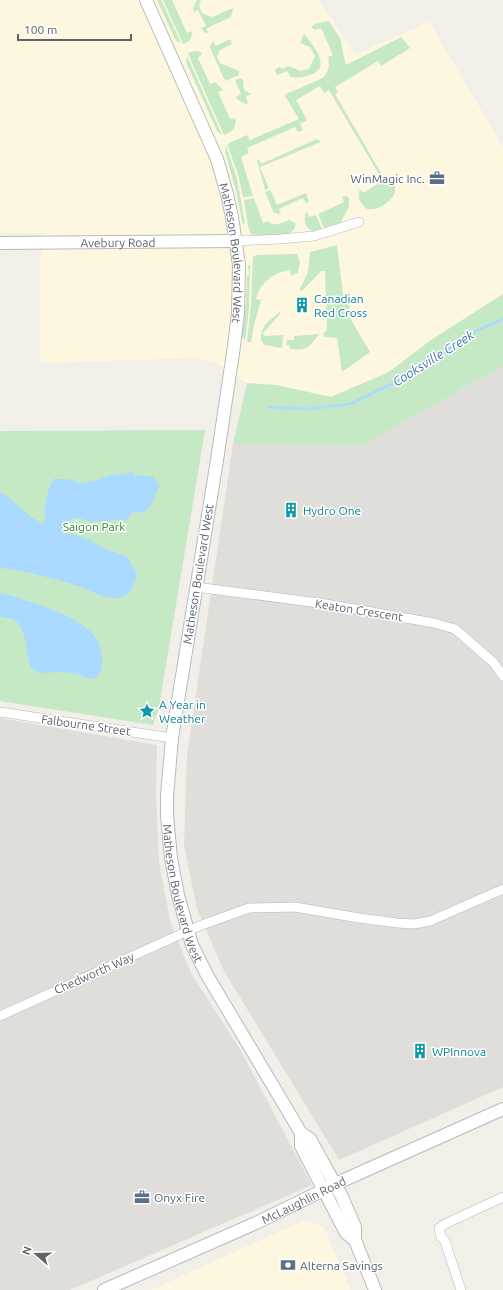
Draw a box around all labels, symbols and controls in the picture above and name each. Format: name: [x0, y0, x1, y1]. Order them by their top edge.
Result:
scale bar: [18, 16, 131, 42]
text: 100 m: [24, 23, 57, 36]
office icon: WinMagic Inc.: [428, 169, 446, 187]
place label: WinMagic Inc.: [351, 172, 425, 185]
street label: Matheson Boulevard West: [218, 181, 246, 324]
street label: Avebury Road: [80, 235, 156, 249]
place label: Canadian Red Cross: [314, 292, 367, 319]
building icon: Canadian Red Cross: [293, 296, 311, 314]
water label: Cooksville Creek: [390, 327, 476, 389]
building icon: Hydro One: [282, 501, 300, 519]
street label: Matheson Boulevard West: [180, 503, 216, 645]
place label: Hydro One: [303, 504, 361, 517]
park label: Saigon Park: [63, 520, 125, 533]
street label: Keaton Crescent: [314, 597, 404, 623]
place label: A Year in Weather: [159, 698, 206, 725]
place icon: A Year in Weather: [138, 702, 156, 720]
street label: Falbourne Street: [40, 712, 132, 738]
street label: Matheson Boulevard West: [161, 824, 206, 964]
street label: Chedworth Way: [52, 950, 136, 996]
building icon: WPInnova: [411, 1042, 429, 1060]
place label: WPInnova: [432, 1045, 486, 1058]
street label: McLaughlin Road: [259, 1174, 348, 1226]
office icon: Onyx Fire: [133, 1188, 151, 1206]
place label: Onyx Fire: [154, 1191, 205, 1204]
north arrow: [16, 1234, 56, 1274]
text: N: [20, 1245, 34, 1256]
bank icon: Alterna Savings: [279, 1256, 297, 1274]
place label: Alterna Savings: [300, 1259, 383, 1272]

